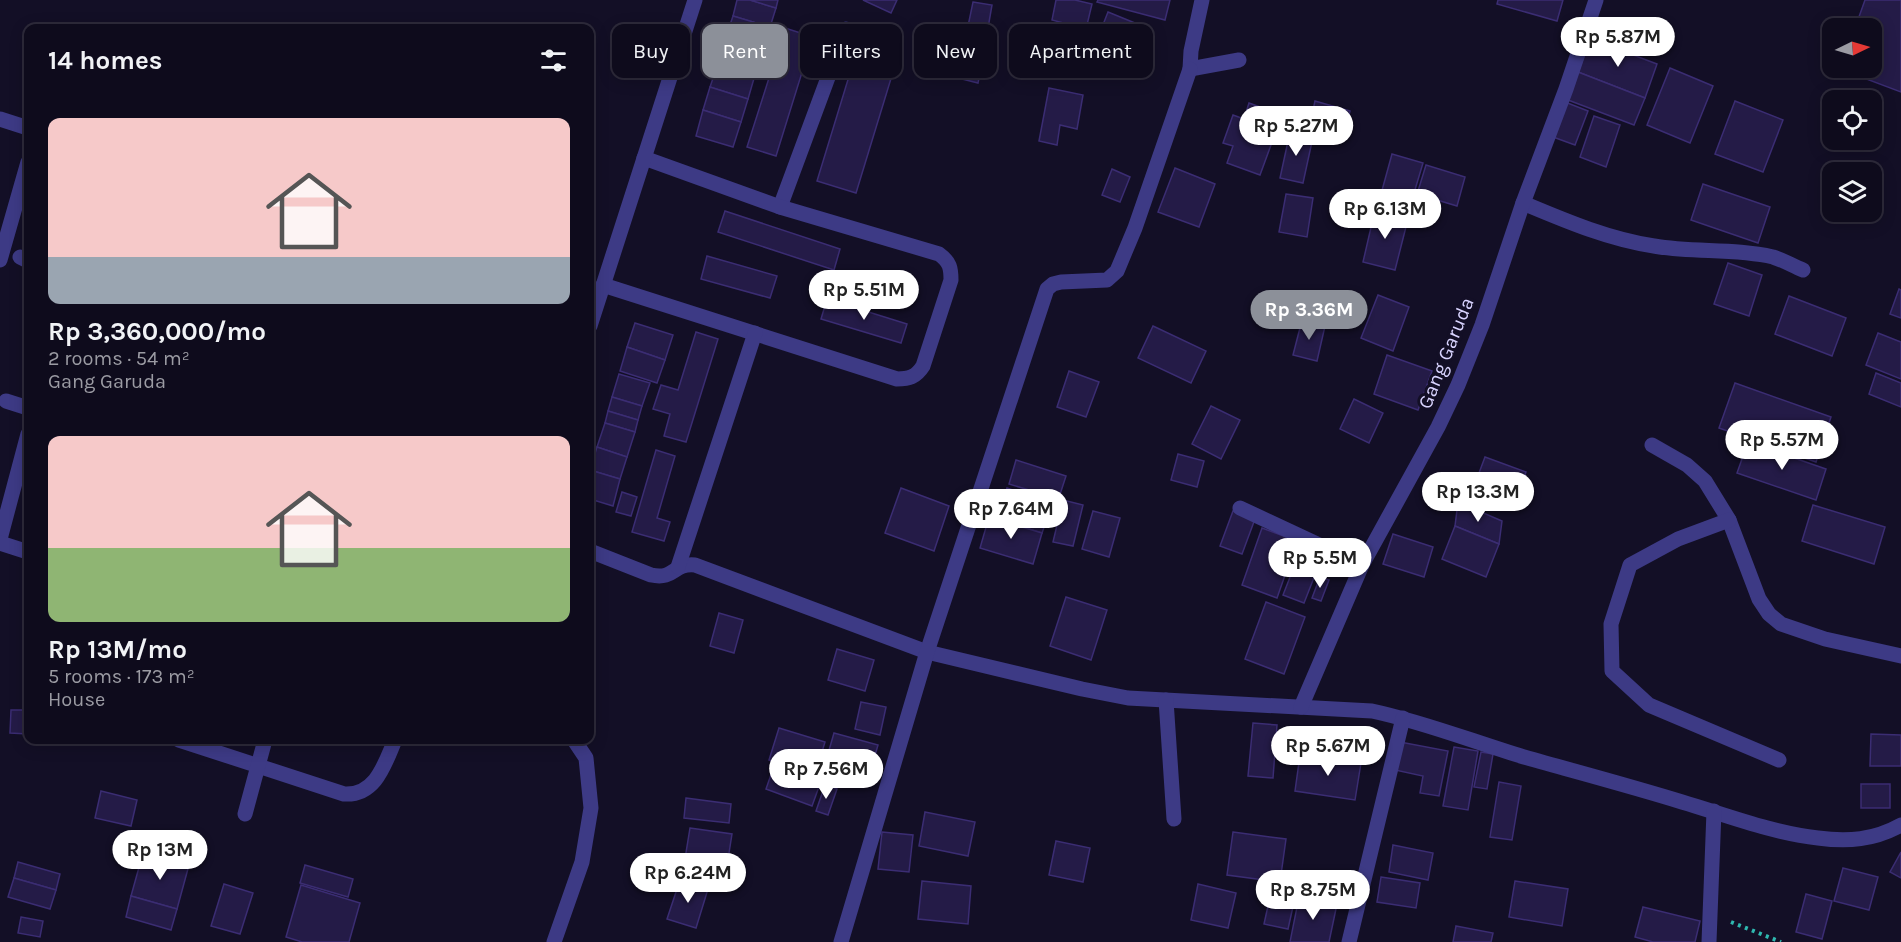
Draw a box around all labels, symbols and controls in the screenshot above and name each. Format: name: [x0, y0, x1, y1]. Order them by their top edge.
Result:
pin: Rp 5.87M: [1556, 17, 1680, 68]
north arrow: [1822, 18, 1882, 78]
map controls: [1822, 18, 1882, 222]
chip: Buy: [612, 24, 690, 78]
chip: Rent: [702, 24, 788, 78]
chip: Filters: [800, 24, 902, 78]
chip: New: [914, 24, 997, 78]
chip: Apartment: [1009, 24, 1153, 78]
text: Rp 5.87M: [1575, 25, 1661, 48]
icon: filters: [537, 44, 570, 77]
text: 14 homes: [48, 45, 162, 76]
button: locate: [1822, 90, 1882, 150]
pin: Rp 5.27M: [1234, 106, 1358, 157]
text: Rp 5.27M: [1253, 114, 1339, 137]
icon: home: [255, 157, 363, 265]
button: layers: [1822, 162, 1882, 222]
pin: Rp 6.13M: [1323, 189, 1447, 240]
text: Rp 6.13M: [1343, 197, 1427, 220]
pin: Rp 5.51M: [802, 270, 926, 321]
text: Rp 5.51M: [823, 278, 905, 301]
pin: Rp 3.36M: [1247, 290, 1371, 341]
street label: Gang Garuda: [1413, 294, 1479, 412]
text: Rp 3.36M: [1265, 298, 1353, 321]
text: Rp 3,360,000/mo: [48, 316, 266, 347]
text: 2 rooms · 54 m²: [48, 347, 190, 370]
text: Gang Garuda: [48, 370, 166, 393]
pin: Rp 5.57M: [1720, 420, 1844, 471]
text: Rp 5.57M: [1739, 428, 1825, 451]
pin: Rp 13.3M: [1416, 472, 1540, 523]
icon: home: [255, 475, 363, 583]
text: Rp 13.3M: [1436, 480, 1520, 503]
pin: Rp 7.64M: [949, 489, 1073, 540]
text: Rp 7.64M: [968, 497, 1054, 520]
pin: Rp 5.5M: [1265, 538, 1375, 589]
text: Rp 5.5M: [1282, 546, 1358, 569]
text: Rp 13M/mo: [48, 634, 187, 665]
text: 5 rooms · 173 m²: [48, 665, 195, 688]
text: House: [48, 688, 105, 711]
pin: Rp 5.67M: [1266, 726, 1390, 777]
text: Rp 5.67M: [1285, 734, 1371, 757]
pin: Rp 7.56M: [764, 749, 888, 800]
text: Rp 7.56M: [783, 757, 869, 780]
pin: Rp 13M: [111, 830, 209, 881]
text: Rp 13M: [126, 838, 194, 861]
pin: Rp 6.24M: [626, 853, 750, 904]
text: Rp 6.24M: [644, 861, 732, 884]
pin: Rp 8.75M: [1251, 870, 1375, 921]
text: Rp 8.75M: [1270, 878, 1356, 901]

